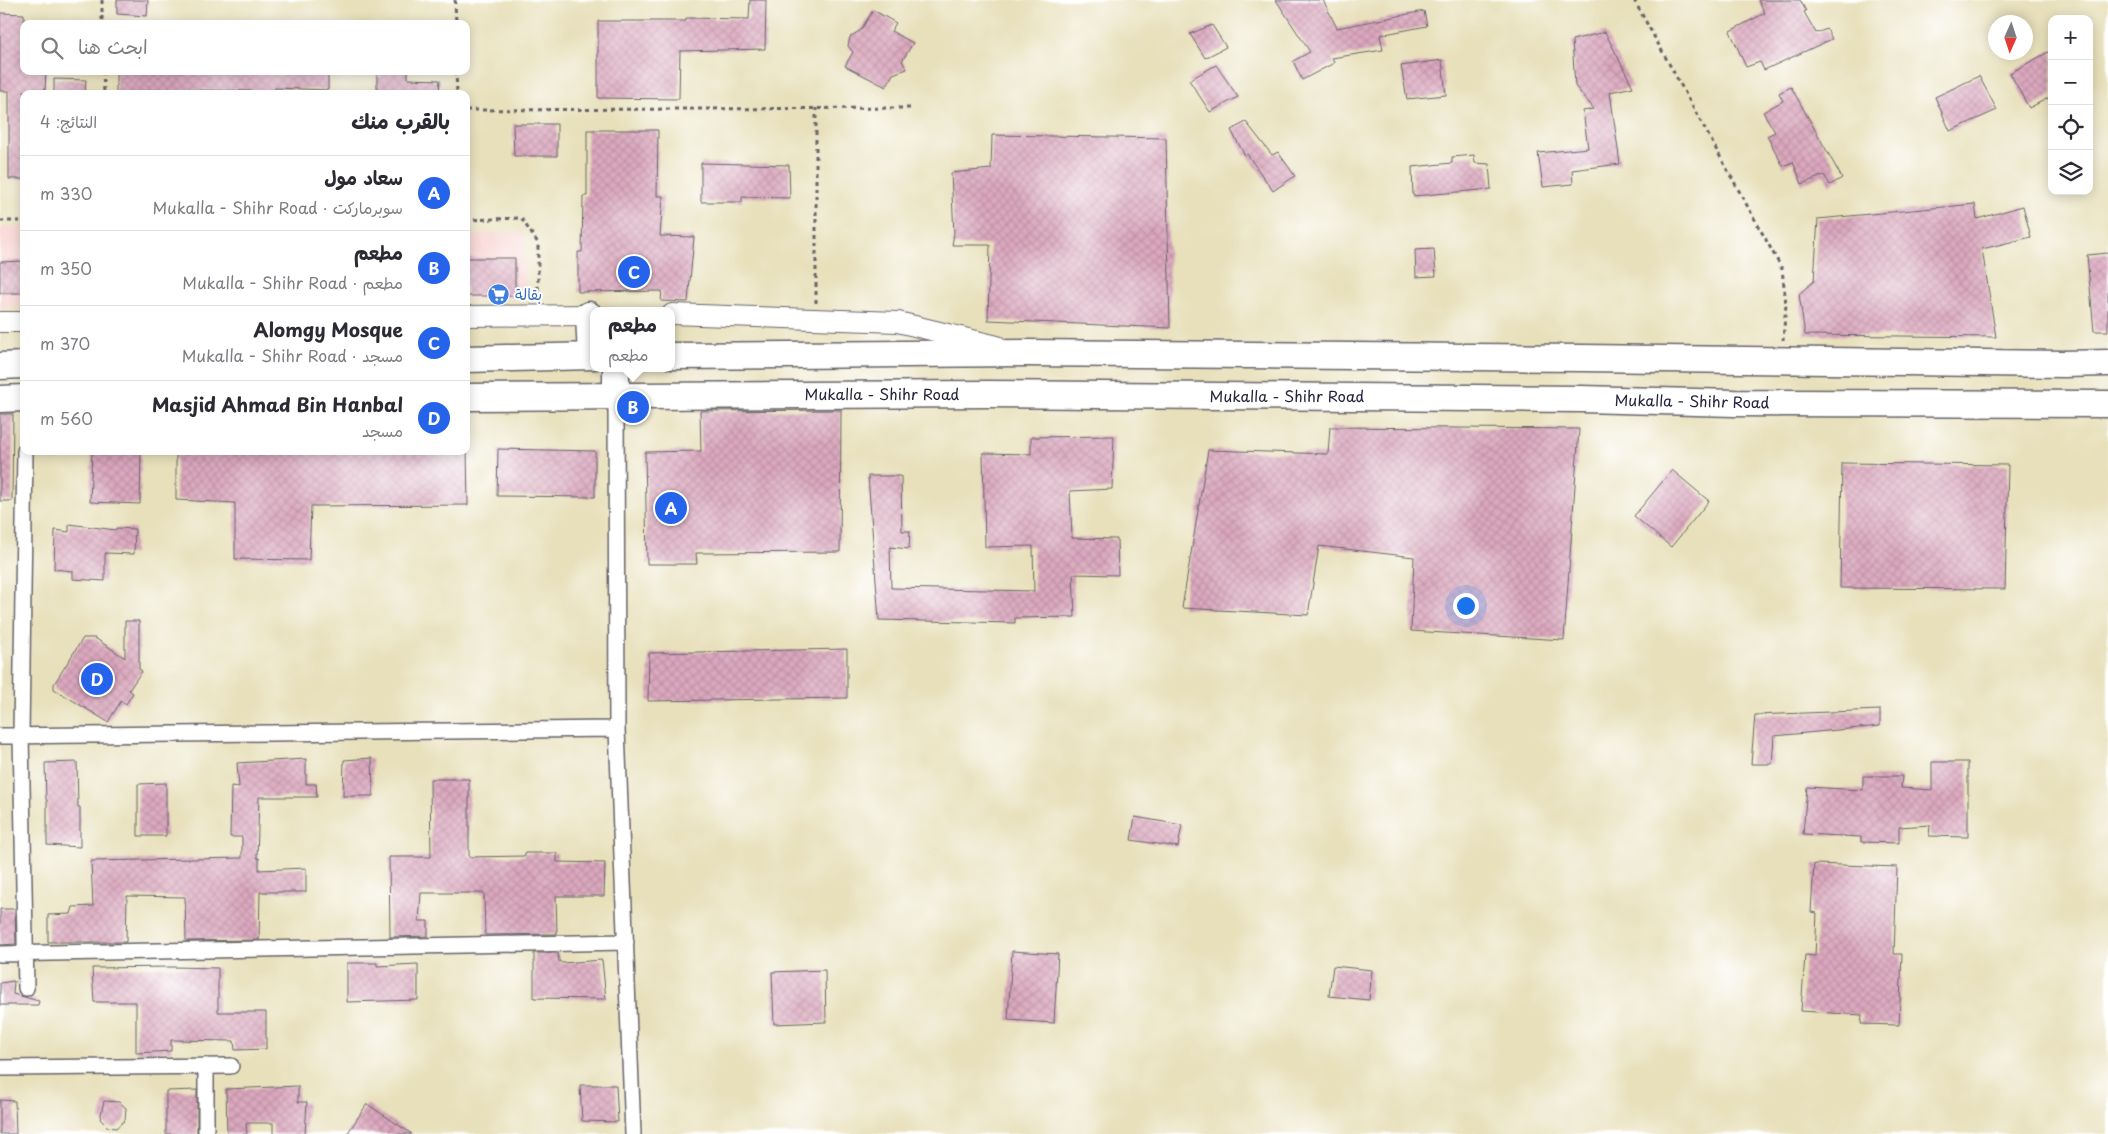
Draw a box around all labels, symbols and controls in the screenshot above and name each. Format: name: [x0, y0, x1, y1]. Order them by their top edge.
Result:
north arrow: [1988, 15, 2033, 60]
map controls: [2048, 15, 2093, 195]
button: +: [2048, 15, 2093, 60]
search box: [20, 20, 470, 75]
text: ابحث هنا: [78, 32, 148, 60]
icon: search: [38, 34, 66, 62]
button: −: [2048, 60, 2093, 105]
text: بالقرب منك: [351, 104, 450, 136]
button: locate: [2048, 105, 2093, 150]
text: النتائج: 4: [40, 109, 97, 133]
button: layers: [2048, 150, 2093, 195]
text: سعاد مول: [324, 163, 403, 191]
text: 330 m: [40, 181, 93, 205]
text: A: [428, 181, 440, 205]
text: سوبرماركت · Mukalla - Shihr Road: [153, 195, 403, 219]
text: مطعم: [354, 238, 403, 266]
pin: C: [618, 253, 650, 291]
text: 350 m: [40, 256, 92, 280]
text: B: [429, 256, 440, 280]
text: مطعم · Mukalla - Shihr Road: [182, 270, 403, 294]
place label: بقالة: [515, 282, 542, 305]
supermarket icon: بقالة: [487, 283, 511, 307]
popup: [590, 307, 675, 372]
text: مطعم: [608, 310, 657, 338]
text: Alomgy Mosque: [254, 315, 403, 343]
text: 370 m: [40, 331, 90, 355]
text: C: [428, 331, 440, 355]
text: مطعم: [608, 342, 648, 366]
text: مسجد · Mukalla - Shihr Road: [182, 343, 403, 367]
street label: Mukalla - Shihr Road: [805, 382, 960, 405]
street label: Mukalla - Shihr Road: [1210, 384, 1365, 407]
pin: B: [617, 388, 649, 426]
street label: Mukalla - Shihr Road: [1614, 388, 1770, 413]
text: Masjid Ahmad Bin Hanbal: [152, 390, 403, 418]
text: 560 m: [40, 406, 93, 430]
text: D: [428, 406, 440, 430]
text: مسجد: [362, 418, 403, 442]
pin: A: [655, 489, 687, 527]
your location: [1453, 593, 1479, 619]
pin: D: [81, 660, 113, 698]

